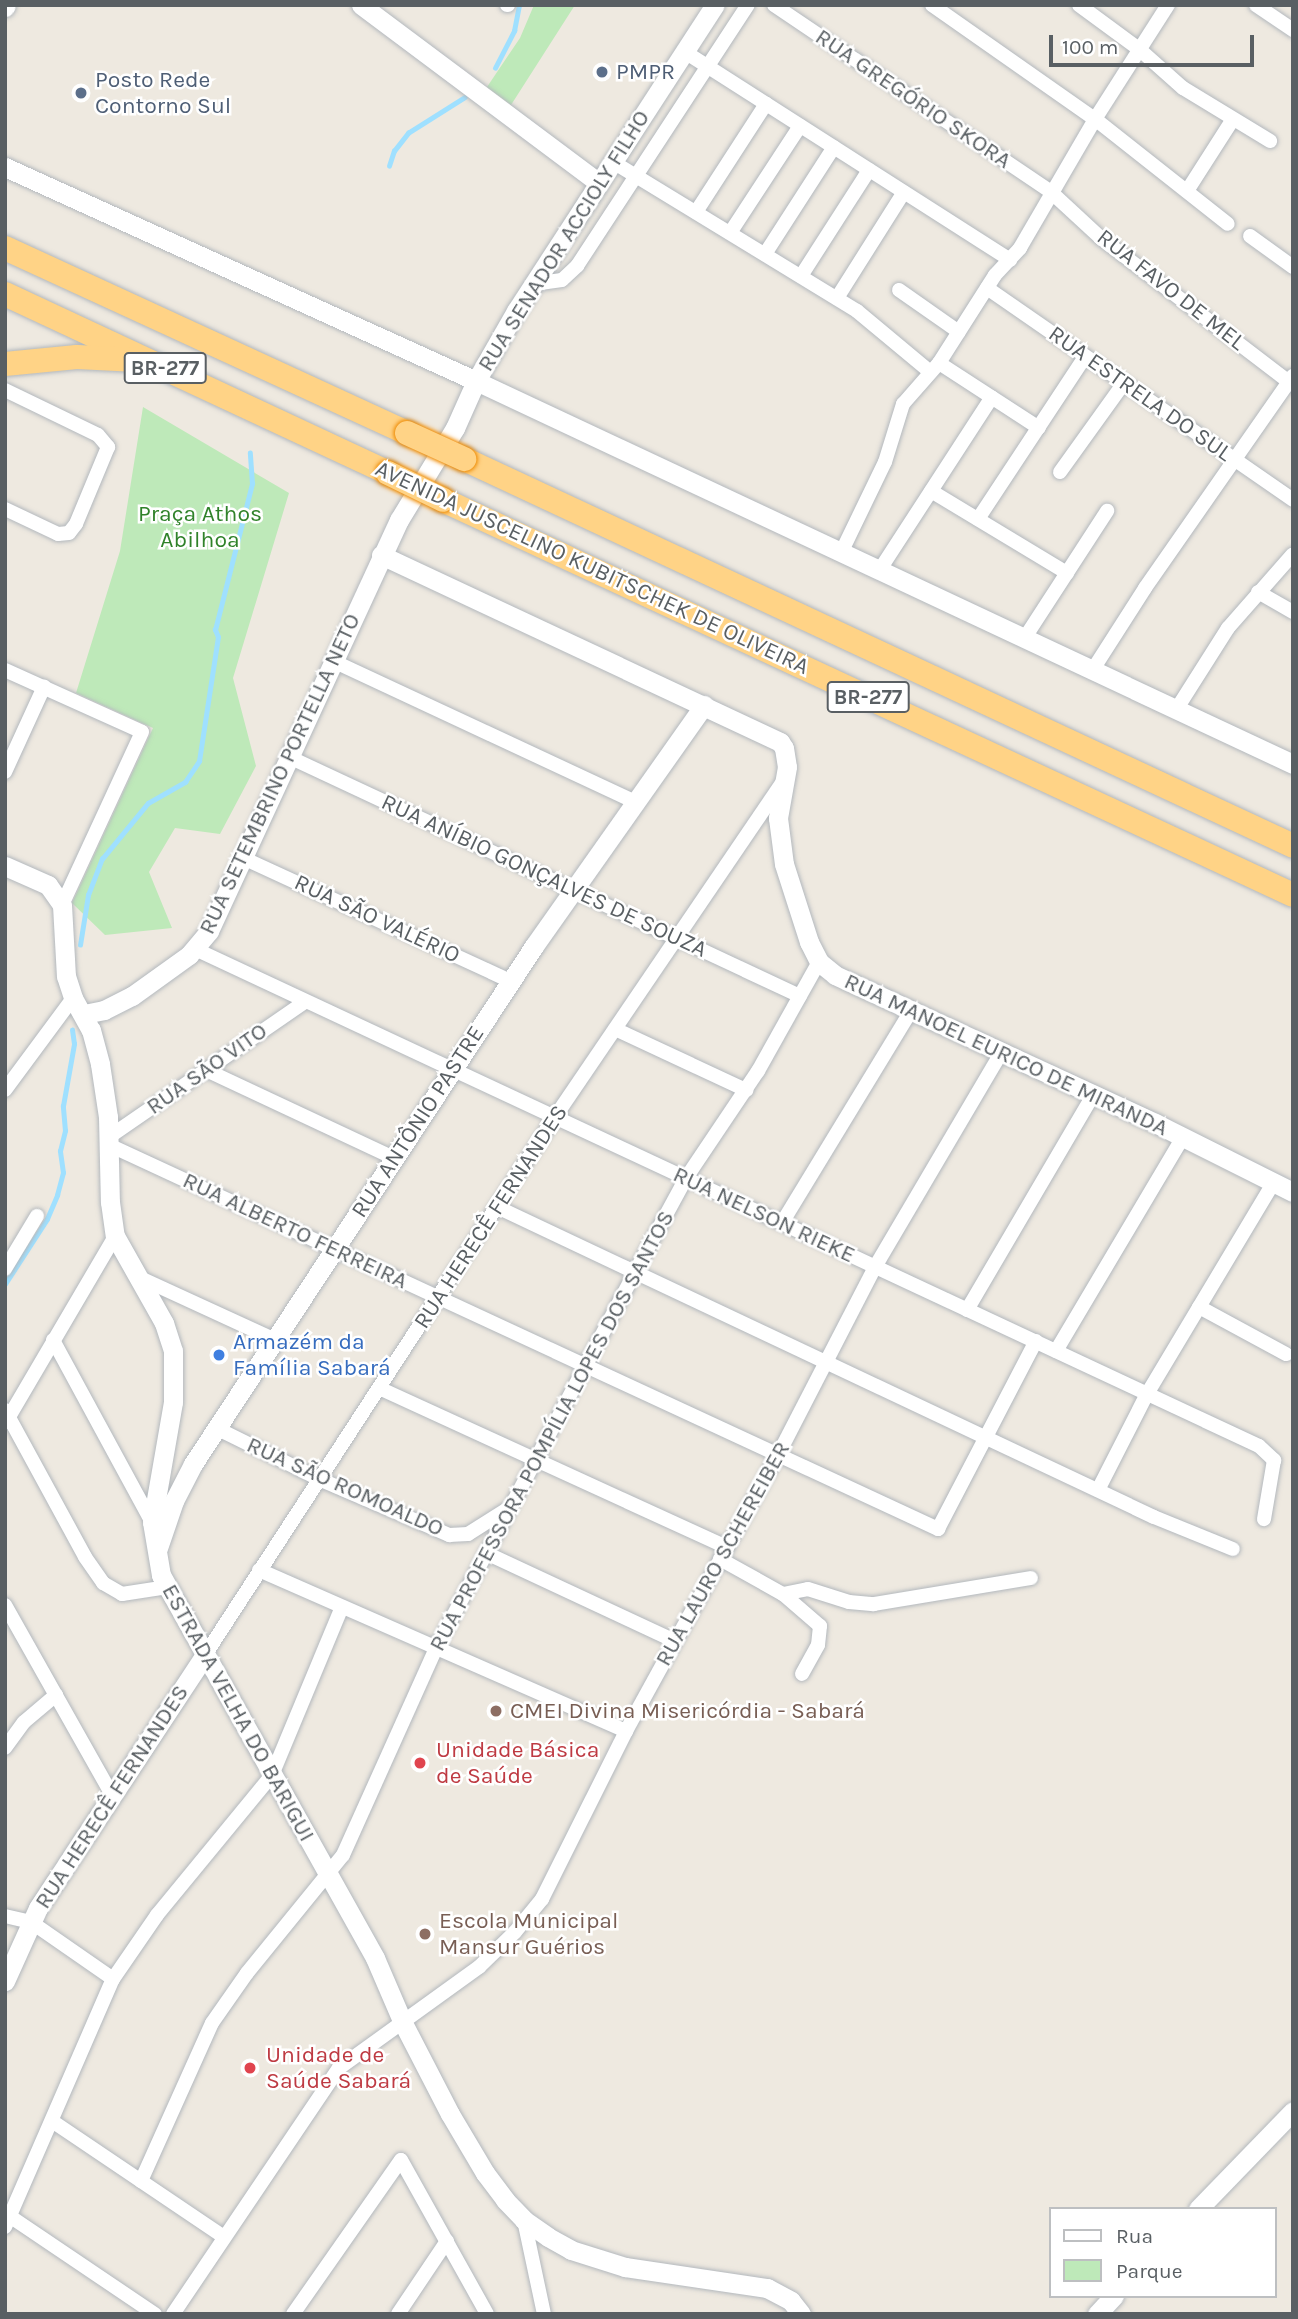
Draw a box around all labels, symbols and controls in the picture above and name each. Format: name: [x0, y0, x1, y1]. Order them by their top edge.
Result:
scale bar: [1053, 21, 1258, 65]
street label: RUA GREGÓRIO SKORA: [810, 23, 1016, 175]
text: 100 m: [1062, 35, 1119, 59]
place label: PMPR: [616, 58, 675, 86]
marker: PMPR: [594, 64, 610, 80]
place label: Posto Rede Contorno Sul: [95, 66, 231, 120]
marker: Posto Rede Contorno Sul: [73, 85, 89, 101]
street label: RUA SENADOR ACCIOLY FILHO: [472, 105, 656, 377]
street label: RUA FAVO DE MEL: [1091, 223, 1251, 357]
street label: RUA ESTRELA DO SUL: [1043, 320, 1237, 468]
road number: BR-277: [123, 350, 207, 386]
street label: AVENIDA JUSCELINO KUBITSCHEK DE OLIVEIRA: [371, 455, 813, 681]
park label: Praça Athos Abilhoa: [138, 500, 262, 554]
street label: RUA SETEMBRINO PORTELLA NETO: [193, 609, 367, 939]
road number: BR-277: [826, 680, 910, 714]
street label: RUA ANÍBIO GONÇALVES DE SOUZA: [377, 788, 711, 964]
street label: RUA SÃO VALÉRIO: [290, 869, 464, 969]
street label: RUA MANOEL EURICO DE MIRANDA: [840, 968, 1172, 1142]
street label: RUA SÃO VITO: [141, 1017, 273, 1121]
street label: RUA ANTÔNIO PASTRE: [346, 1021, 490, 1223]
street label: RUA HERECÊ FERNANDES: [408, 1100, 574, 1334]
street label: RUA NELSON RIEKE: [669, 1161, 859, 1269]
street label: RUA ALBERTO FERREIRA: [178, 1167, 412, 1295]
street label: RUA PROFESSORA POMPÍLIA LOPES DOS SANTOS: [424, 1206, 680, 1656]
place label: Armazém da Família Sabará: [233, 1328, 391, 1382]
marker: Armazém da Família Sabará: [211, 1347, 227, 1363]
street label: RUA SÃO ROMOALDO: [242, 1431, 448, 1543]
street label: RUA LAURO SCHEREIBER: [650, 1437, 796, 1671]
street label: ESTRADA VELHA DO BARIGUI: [156, 1580, 320, 1846]
street label: RUA HERECÊ FERNANDES: [29, 1680, 195, 1914]
place label: CMEI Divina Misericórdia - Sabará: [510, 1697, 865, 1725]
marker: CMEI Divina Misericórdia - Sabará: [488, 1703, 504, 1719]
place label: Unidade Básica de Saúde: [436, 1736, 599, 1790]
marker: Unidade Básica de Saúde: [410, 1753, 430, 1773]
place label: Escola Municipal Mansur Guérios: [439, 1907, 618, 1961]
marker: Escola Municipal Mansur Guérios: [417, 1926, 433, 1942]
place label: Unidade de Saúde Sabará: [266, 2041, 411, 2095]
marker: Unidade de Saúde Sabará: [240, 2058, 260, 2078]
legend: [1050, 2207, 1277, 2298]
text: Rua: [1116, 2224, 1153, 2248]
text: Parque: [1116, 2259, 1183, 2283]

